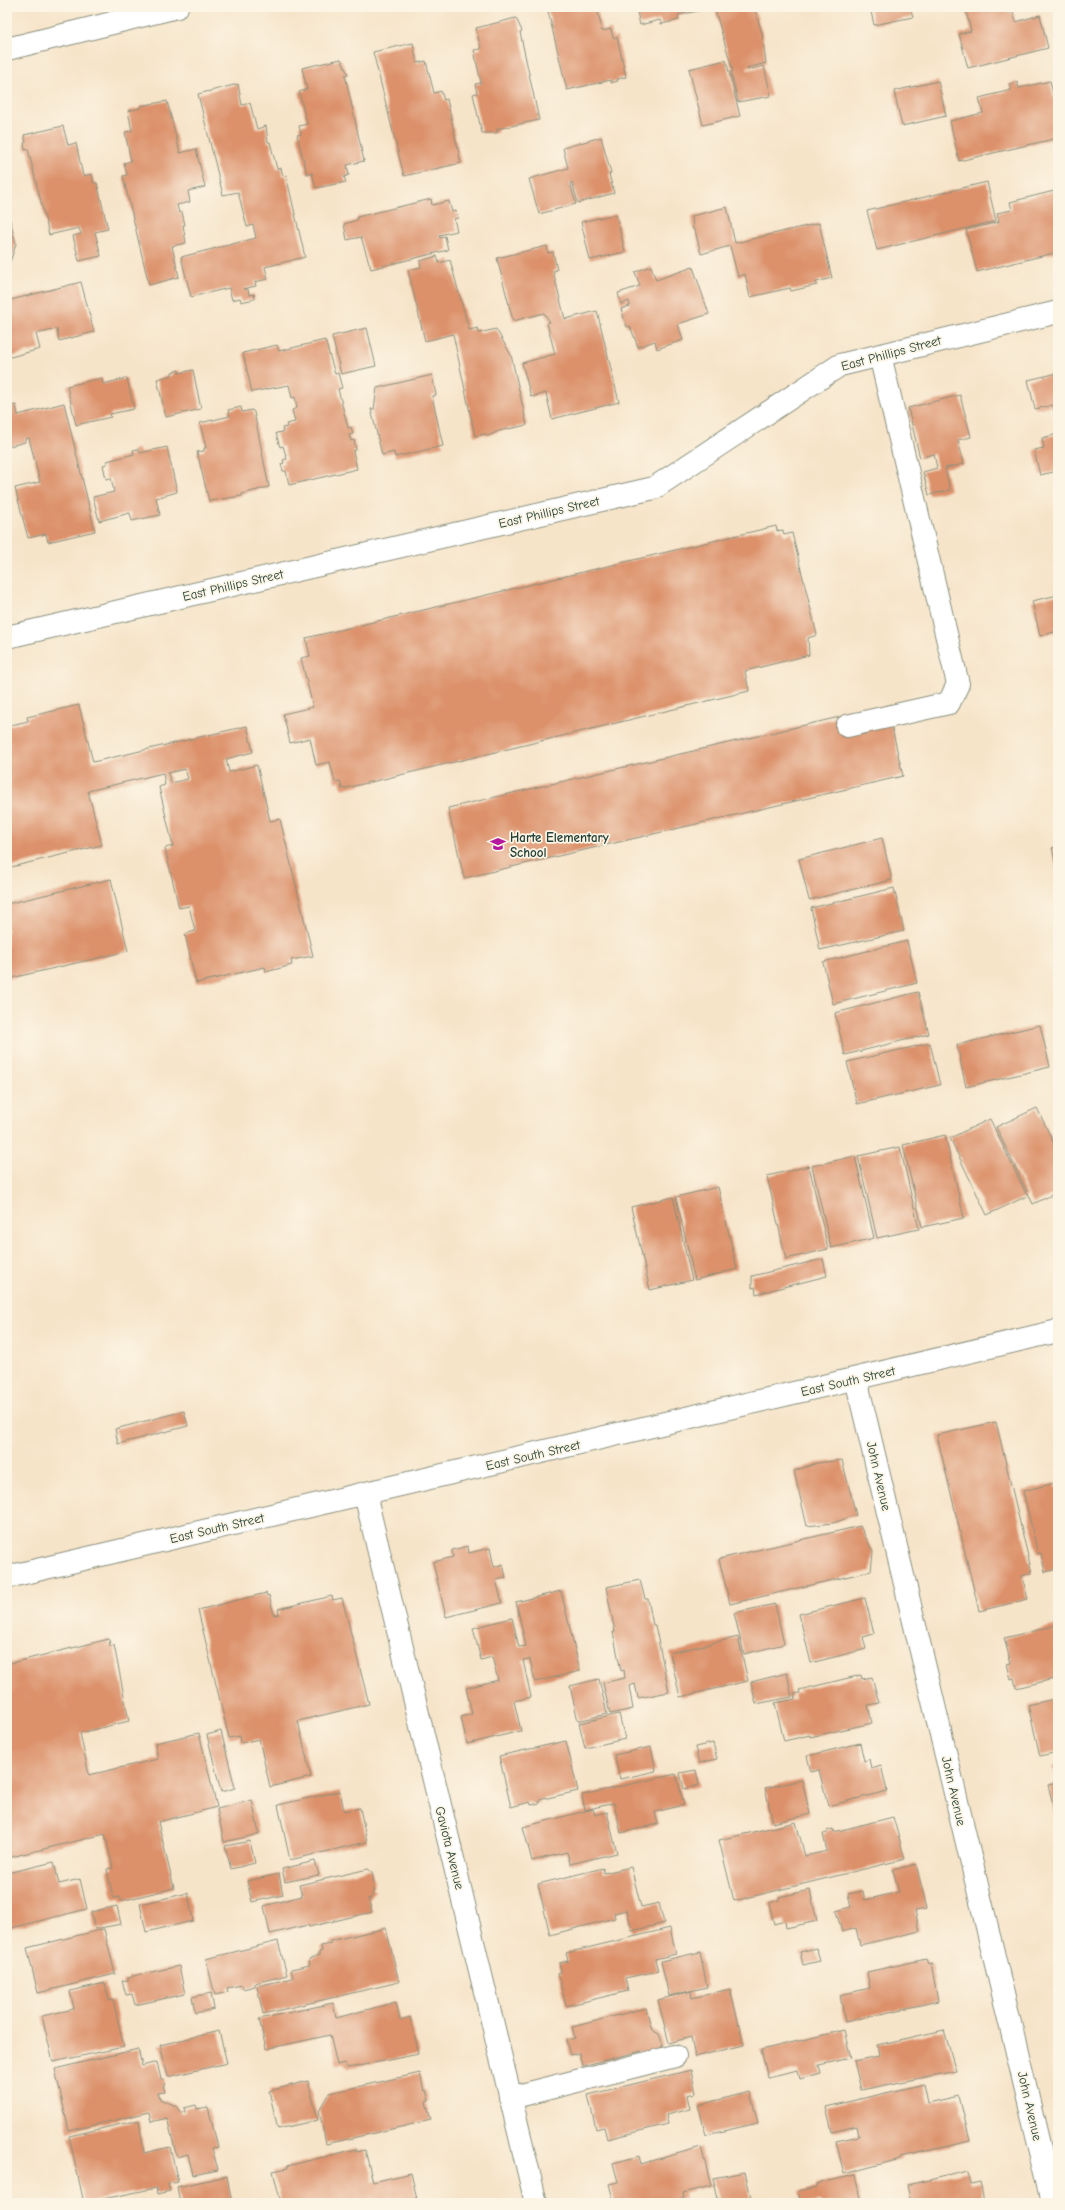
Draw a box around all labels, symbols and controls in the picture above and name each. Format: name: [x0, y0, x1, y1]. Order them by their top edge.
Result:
street label: East Phillips Street: [839, 332, 944, 374]
street label: East Phillips Street: [497, 493, 602, 531]
street label: East Phillips Street: [181, 566, 286, 604]
place label: Harte Elementary School: [510, 830, 609, 860]
school or university icon: Harte Elementary School: [489, 835, 507, 853]
street label: East South Street: [799, 1363, 898, 1399]
street label: East South Street: [484, 1437, 583, 1473]
street label: John Avenue: [864, 1440, 894, 1513]
street label: East South Street: [168, 1510, 267, 1546]
street label: John Avenue: [939, 1755, 969, 1828]
street label: Gaviota Avenue: [432, 1805, 468, 1892]
street label: John Avenue: [1015, 2070, 1045, 2143]

